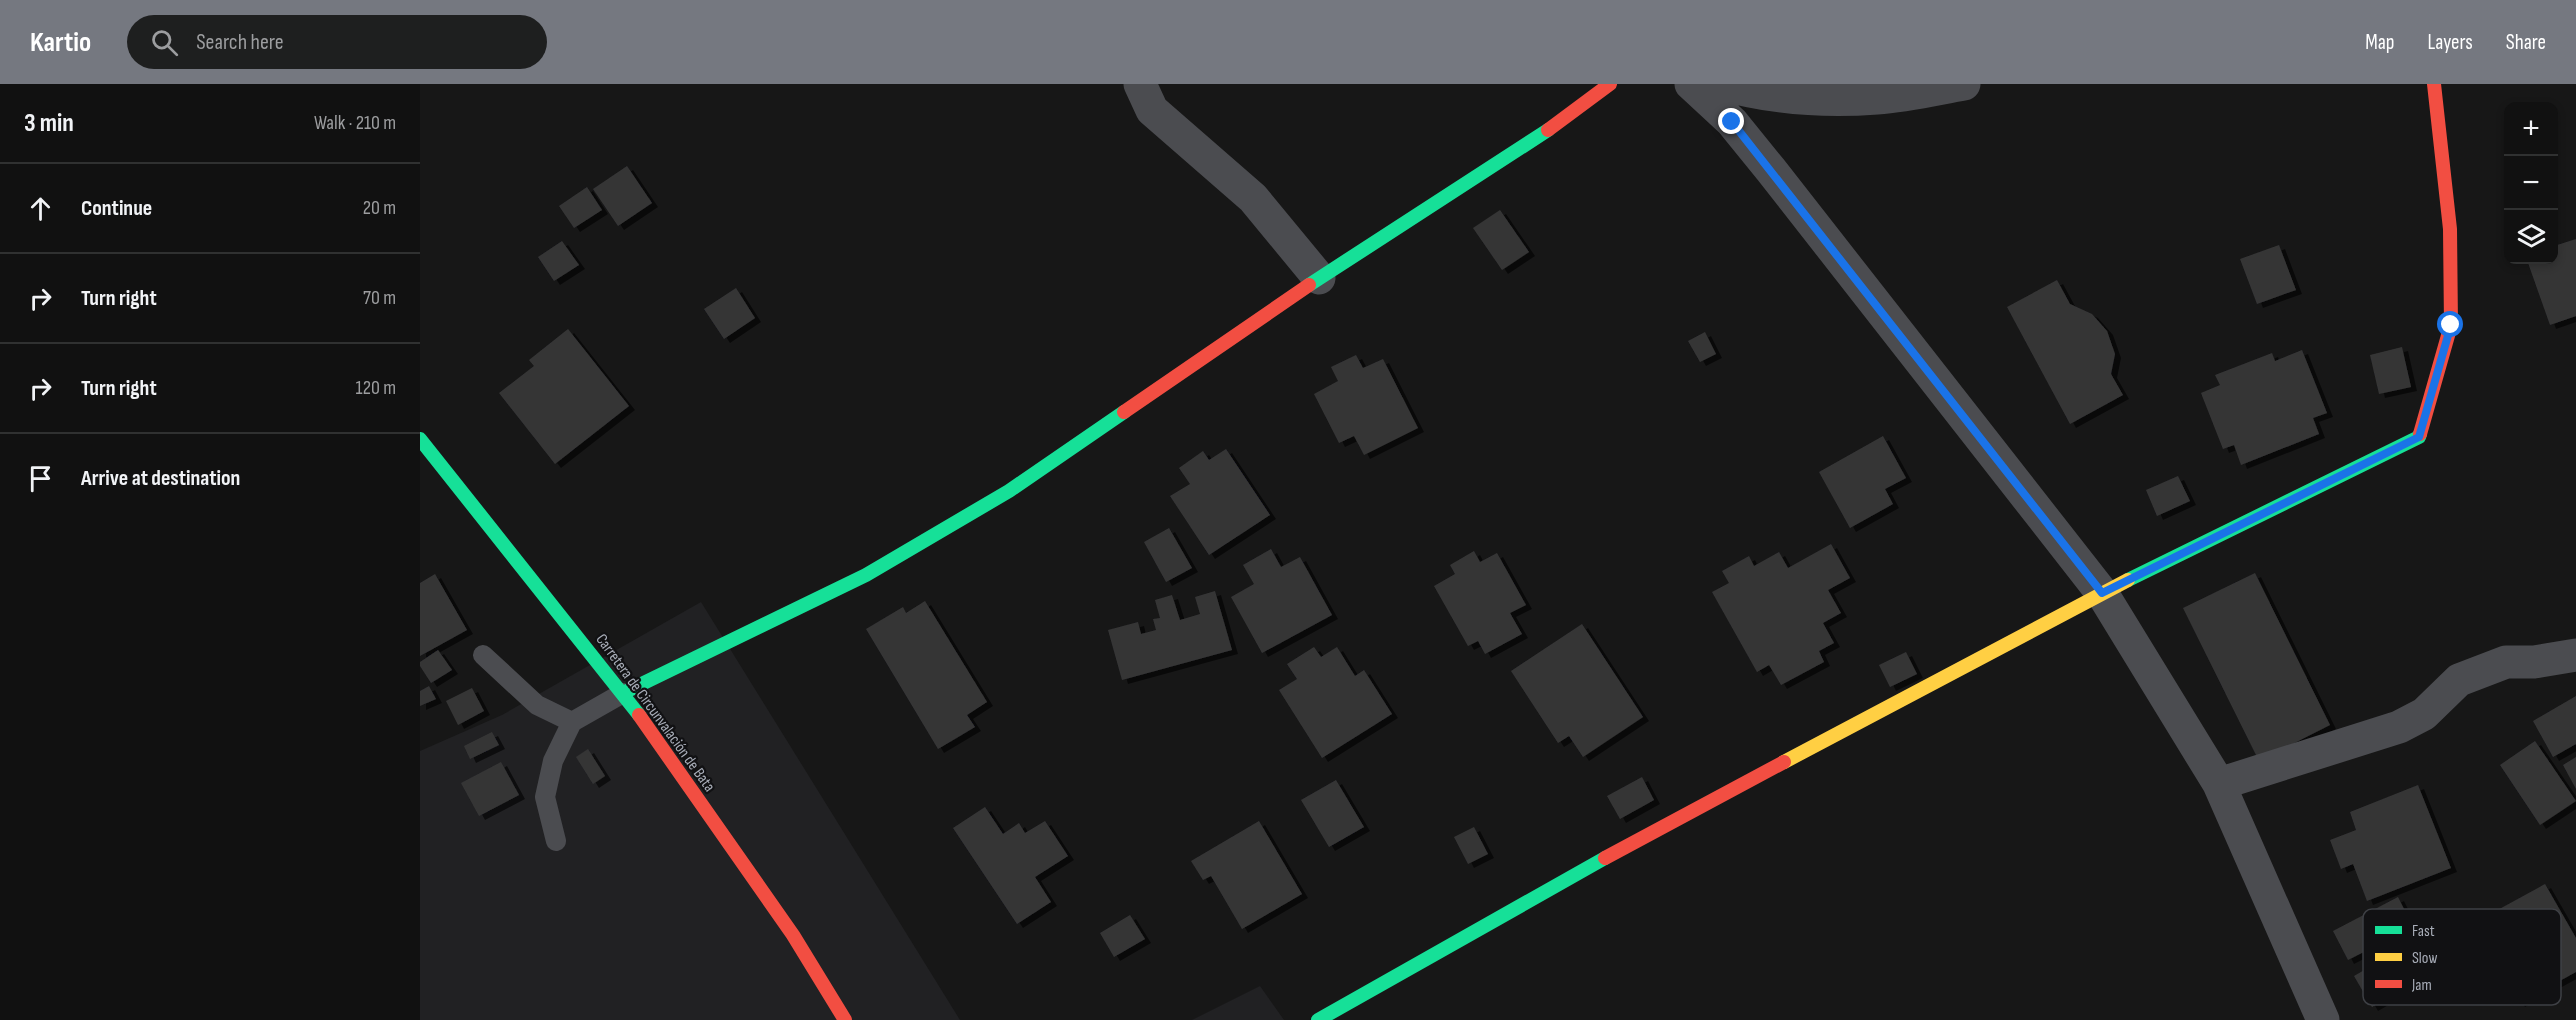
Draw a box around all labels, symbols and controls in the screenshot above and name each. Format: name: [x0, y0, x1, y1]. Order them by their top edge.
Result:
search box: [127, 15, 547, 69]
text: Kartio: [30, 26, 91, 59]
icon: search: [148, 26, 181, 59]
text: Search here: [196, 29, 284, 56]
text: Map: [2365, 30, 2394, 55]
text: Layers: [2427, 30, 2473, 55]
text: Share: [2506, 30, 2546, 55]
map controls: [2504, 102, 2558, 264]
button: +: [2504, 102, 2558, 156]
text: 3 min: [24, 108, 74, 139]
route end: [1718, 108, 1744, 134]
text: Walk · 210 m: [314, 111, 396, 135]
button: −: [2504, 156, 2558, 210]
icon: ahead: [24, 192, 57, 225]
text: Continue: [81, 195, 152, 222]
text: 20 m: [363, 196, 396, 220]
button: layers: [2504, 210, 2558, 264]
icon: right: [24, 282, 57, 315]
text: Turn right: [81, 285, 157, 312]
text: 70 m: [363, 286, 396, 310]
route start: [2437, 311, 2463, 337]
icon: right: [24, 372, 57, 405]
text: Turn right: [81, 375, 157, 402]
text: 120 m: [356, 376, 396, 400]
icon: arrive: [24, 462, 57, 495]
text: Arrive at destination: [81, 465, 240, 492]
street label: Carretera de Circunvalación de Bata: [591, 630, 719, 796]
legend: [2363, 909, 2561, 1005]
text: Fast: [2412, 922, 2435, 941]
text: Slow: [2412, 949, 2437, 968]
text: Jam: [2411, 976, 2432, 995]

